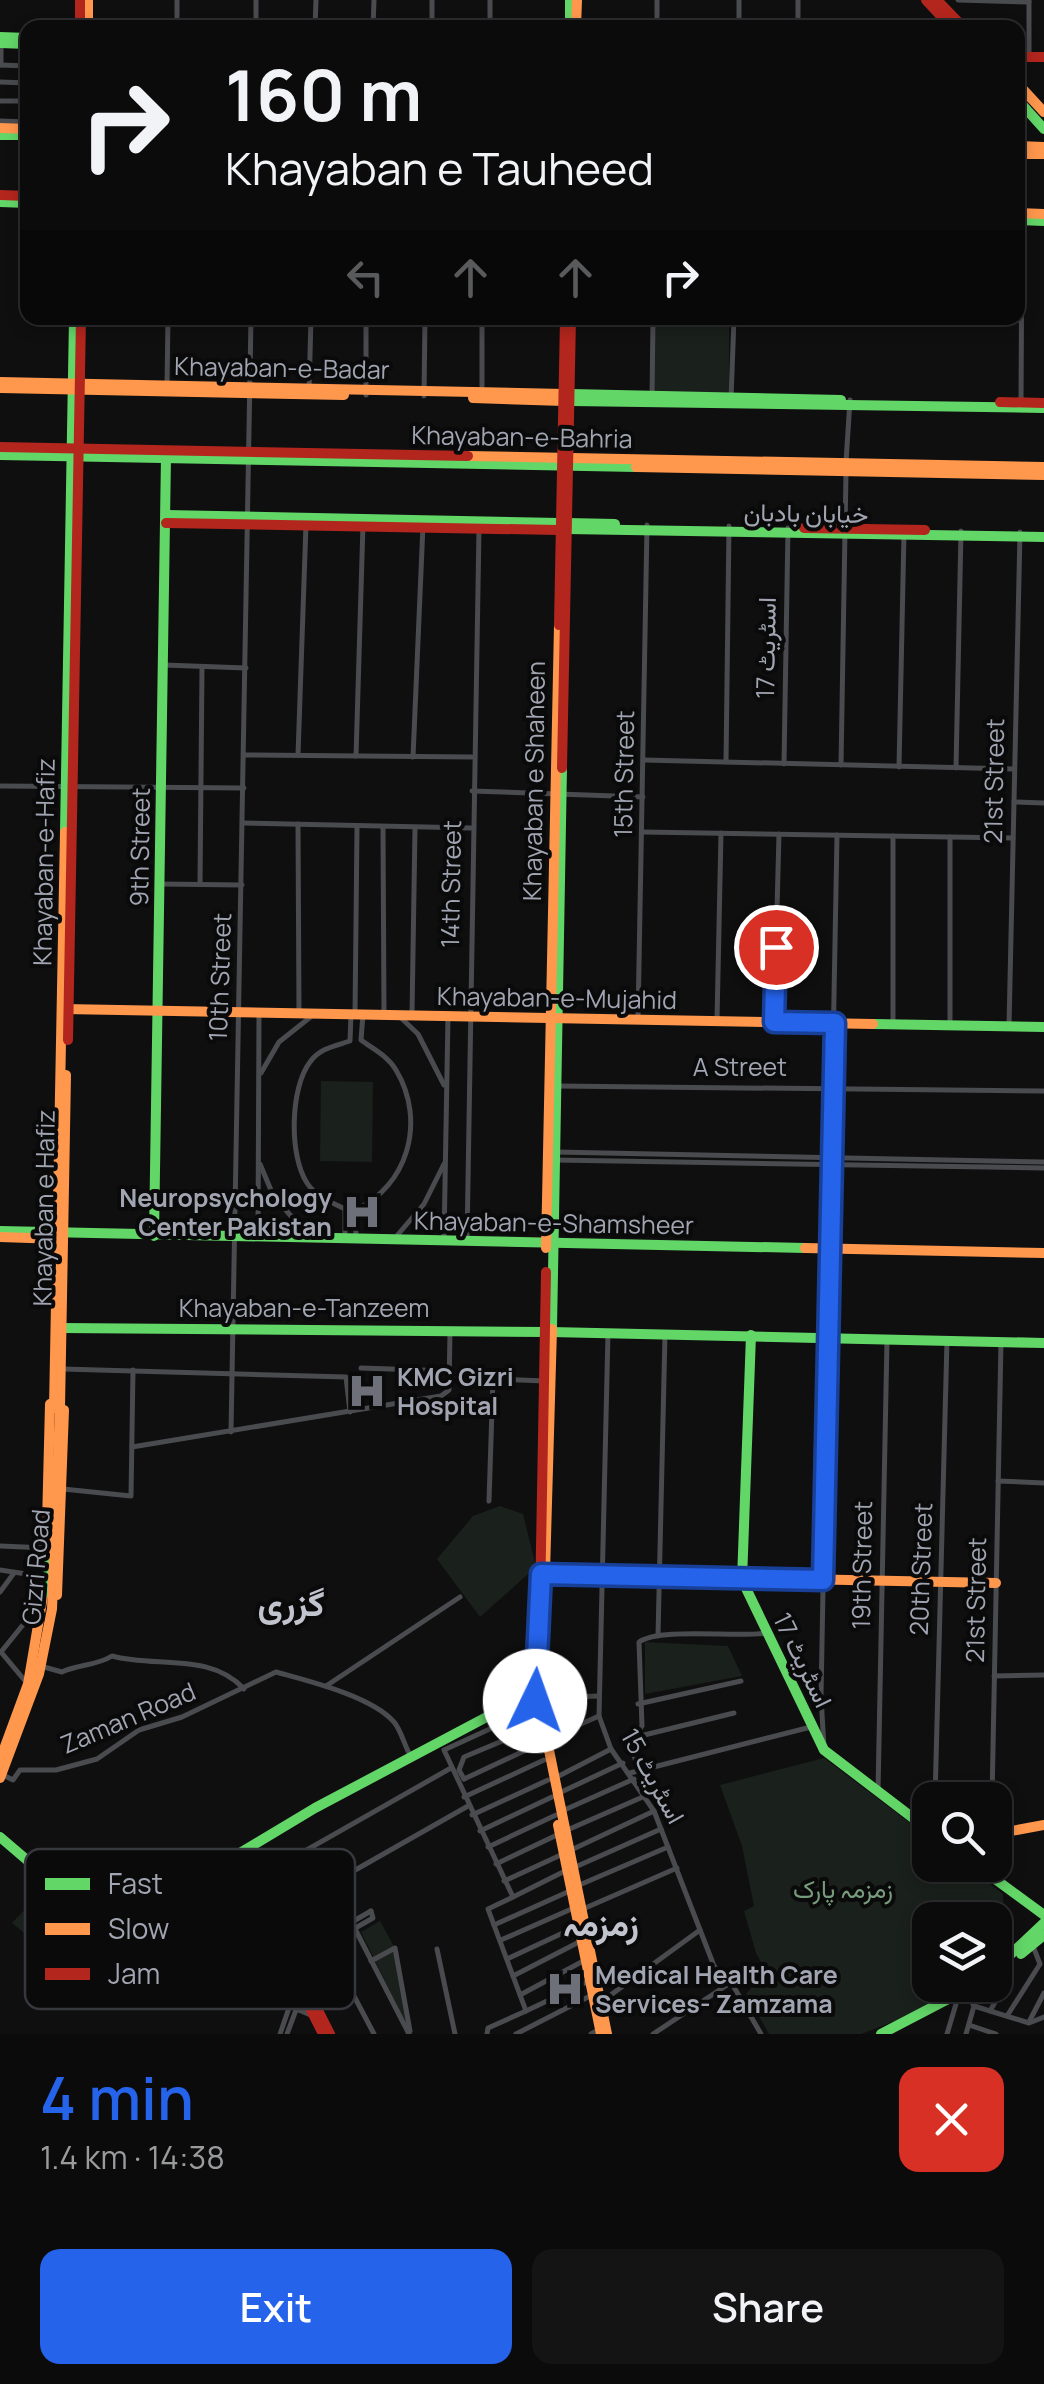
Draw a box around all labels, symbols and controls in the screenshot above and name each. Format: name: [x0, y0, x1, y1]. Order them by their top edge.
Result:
text: 160 m: [225, 46, 422, 142]
icon: right: [60, 60, 190, 190]
text: Khayaban e Tauheed: [225, 137, 654, 199]
icon: left: [338, 250, 393, 305]
icon: ahead: [443, 250, 498, 305]
icon: ahead: [548, 250, 603, 305]
icon: right: [653, 250, 708, 305]
street label: Khayaban-e-Badar: [174, 348, 390, 387]
street label: Khayaban-e-Bahria: [411, 417, 633, 456]
street label: خیابان بادبان: [743, 494, 869, 531]
street label: اسٹریٹ 17: [747, 597, 784, 699]
street label: Khayaban e Shaheen: [514, 661, 553, 901]
street label: 15th Street: [605, 710, 642, 838]
street label: 21st Street: [975, 718, 1012, 844]
street label: Khayaban-e-Hafiz: [24, 758, 63, 966]
street label: 9th Street: [121, 787, 158, 907]
street label: 14th Street: [432, 820, 469, 948]
pin: [734, 905, 819, 990]
street label: 10th Street: [200, 912, 239, 1042]
icon: arrive: [749, 920, 804, 975]
street label: Khayaban-e-Mujahid: [437, 978, 677, 1017]
street label: A Street: [693, 1049, 787, 1084]
street label: Khayaban e Hafiz: [24, 1109, 63, 1307]
place label: Neuropsychology Center Pakistan: [119, 1180, 332, 1244]
hospital icon: Neuropsychology Center Pakistan: [341, 1191, 383, 1233]
street label: Khayaban-e-Shamsheer: [414, 1203, 694, 1242]
street label: Khayaban-e-Tanzeem: [179, 1290, 429, 1325]
place label: KMC Gizri Hospital: [397, 1359, 514, 1423]
hospital icon: KMC Gizri Hospital: [346, 1370, 388, 1412]
street label: 19th Street: [843, 1500, 880, 1630]
street label: 20th Street: [901, 1502, 940, 1636]
street label: Gizri Road: [13, 1508, 58, 1626]
street label: 21st Street: [957, 1537, 994, 1663]
district label: گزری: [257, 1579, 325, 1627]
street label: اسٹریٹ 17: [765, 1606, 842, 1713]
position arrow: [483, 1649, 587, 1753]
street label: Zaman Road: [55, 1673, 201, 1762]
street label: اسٹریٹ 15: [613, 1722, 694, 1830]
map controls: [912, 1782, 1012, 2002]
button: search: [912, 1782, 1012, 1882]
legend: [25, 1849, 355, 2009]
text: Fast: [108, 1864, 163, 1902]
park label: زمزمہ پارک: [793, 1871, 893, 1906]
district label: زمزمہ: [563, 1899, 639, 1947]
button: layers: [912, 1902, 1012, 2002]
text: Slow: [108, 1909, 169, 1947]
text: Jam: [108, 1954, 160, 1992]
place label: Medical Health Care Services- Zamzama: [595, 1957, 838, 2021]
hospital icon: Medical Health Care Services- Zamzama: [544, 1968, 586, 2010]
text: 4 min: [40, 2056, 194, 2138]
button: close: [899, 2067, 1004, 2172]
text: 1.4 km · 14:38: [40, 2135, 225, 2179]
button: Exit: [40, 2249, 512, 2364]
button: Share: [532, 2249, 1004, 2364]

